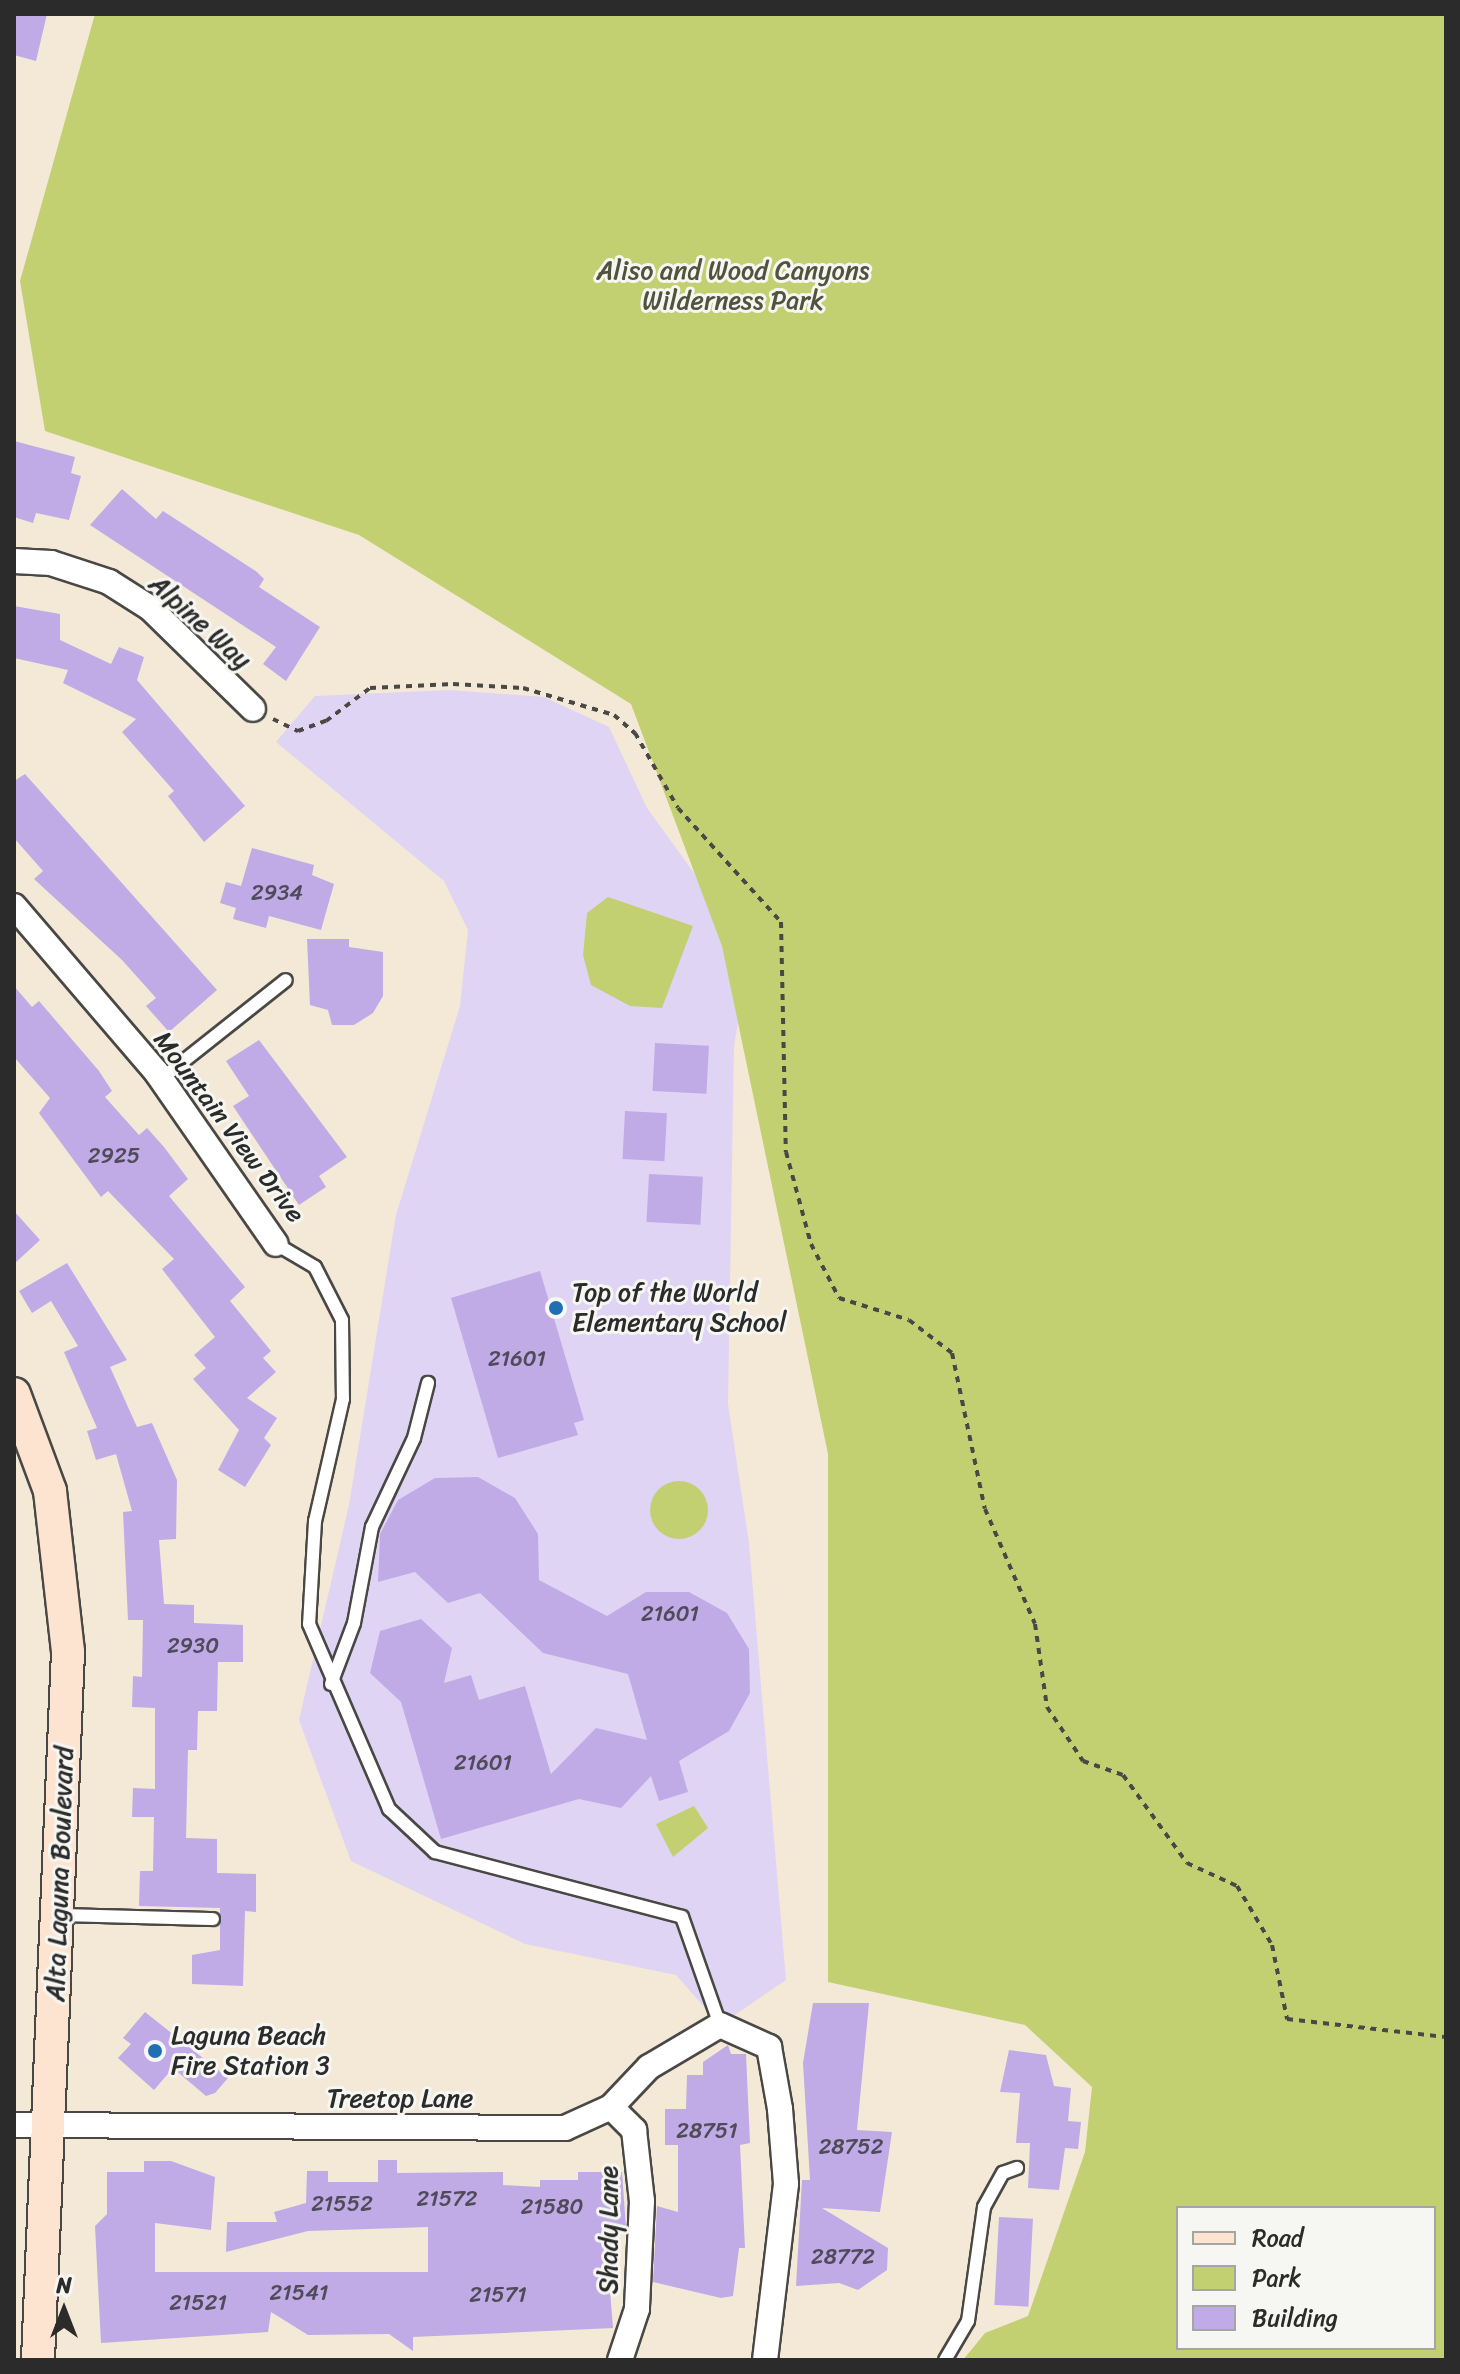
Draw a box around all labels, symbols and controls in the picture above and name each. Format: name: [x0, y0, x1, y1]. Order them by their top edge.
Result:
park label: Aliso and Wood Canyons Wilderness Park: [596, 255, 870, 316]
street label: Alpine Way: [143, 568, 257, 676]
house number: 2934: [251, 880, 303, 906]
street label: Mountain View Drive: [146, 1024, 312, 1230]
house number: 2925: [88, 1143, 140, 1169]
place label: Top of the World Elementary School: [572, 1277, 787, 1338]
marker: Top of the World Elementary School: [547, 1299, 565, 1317]
house number: 21601: [488, 1346, 546, 1372]
house number: 21601: [641, 1601, 699, 1627]
house number: 2930: [167, 1633, 219, 1659]
street label: Alta Laguna Boulevard: [40, 1746, 80, 2002]
house number: 21601: [454, 1750, 512, 1776]
place label: Laguna Beach Fire Station 3: [171, 2020, 330, 2082]
marker: Laguna Beach Fire Station 3: [146, 2042, 164, 2060]
street label: Treetop Lane: [327, 2083, 473, 2115]
house number: 28751: [676, 2118, 738, 2144]
house number: 28752: [819, 2134, 883, 2160]
street label: Shady Lane: [593, 2165, 625, 2295]
house number: 21572: [417, 2186, 477, 2212]
house number: 21552: [311, 2191, 373, 2217]
house number: 21580: [521, 2194, 583, 2220]
legend: [1176, 2206, 1436, 2350]
text: Road: [1252, 2217, 1303, 2259]
house number: 28772: [811, 2244, 875, 2270]
text: Park: [1252, 2257, 1301, 2299]
text: N: [56, 2266, 72, 2305]
north arrow: [24, 2270, 104, 2350]
house number: 21541: [270, 2280, 328, 2306]
house number: 21571: [469, 2282, 527, 2308]
house number: 21521: [169, 2290, 227, 2316]
text: Building: [1252, 2297, 1338, 2339]

